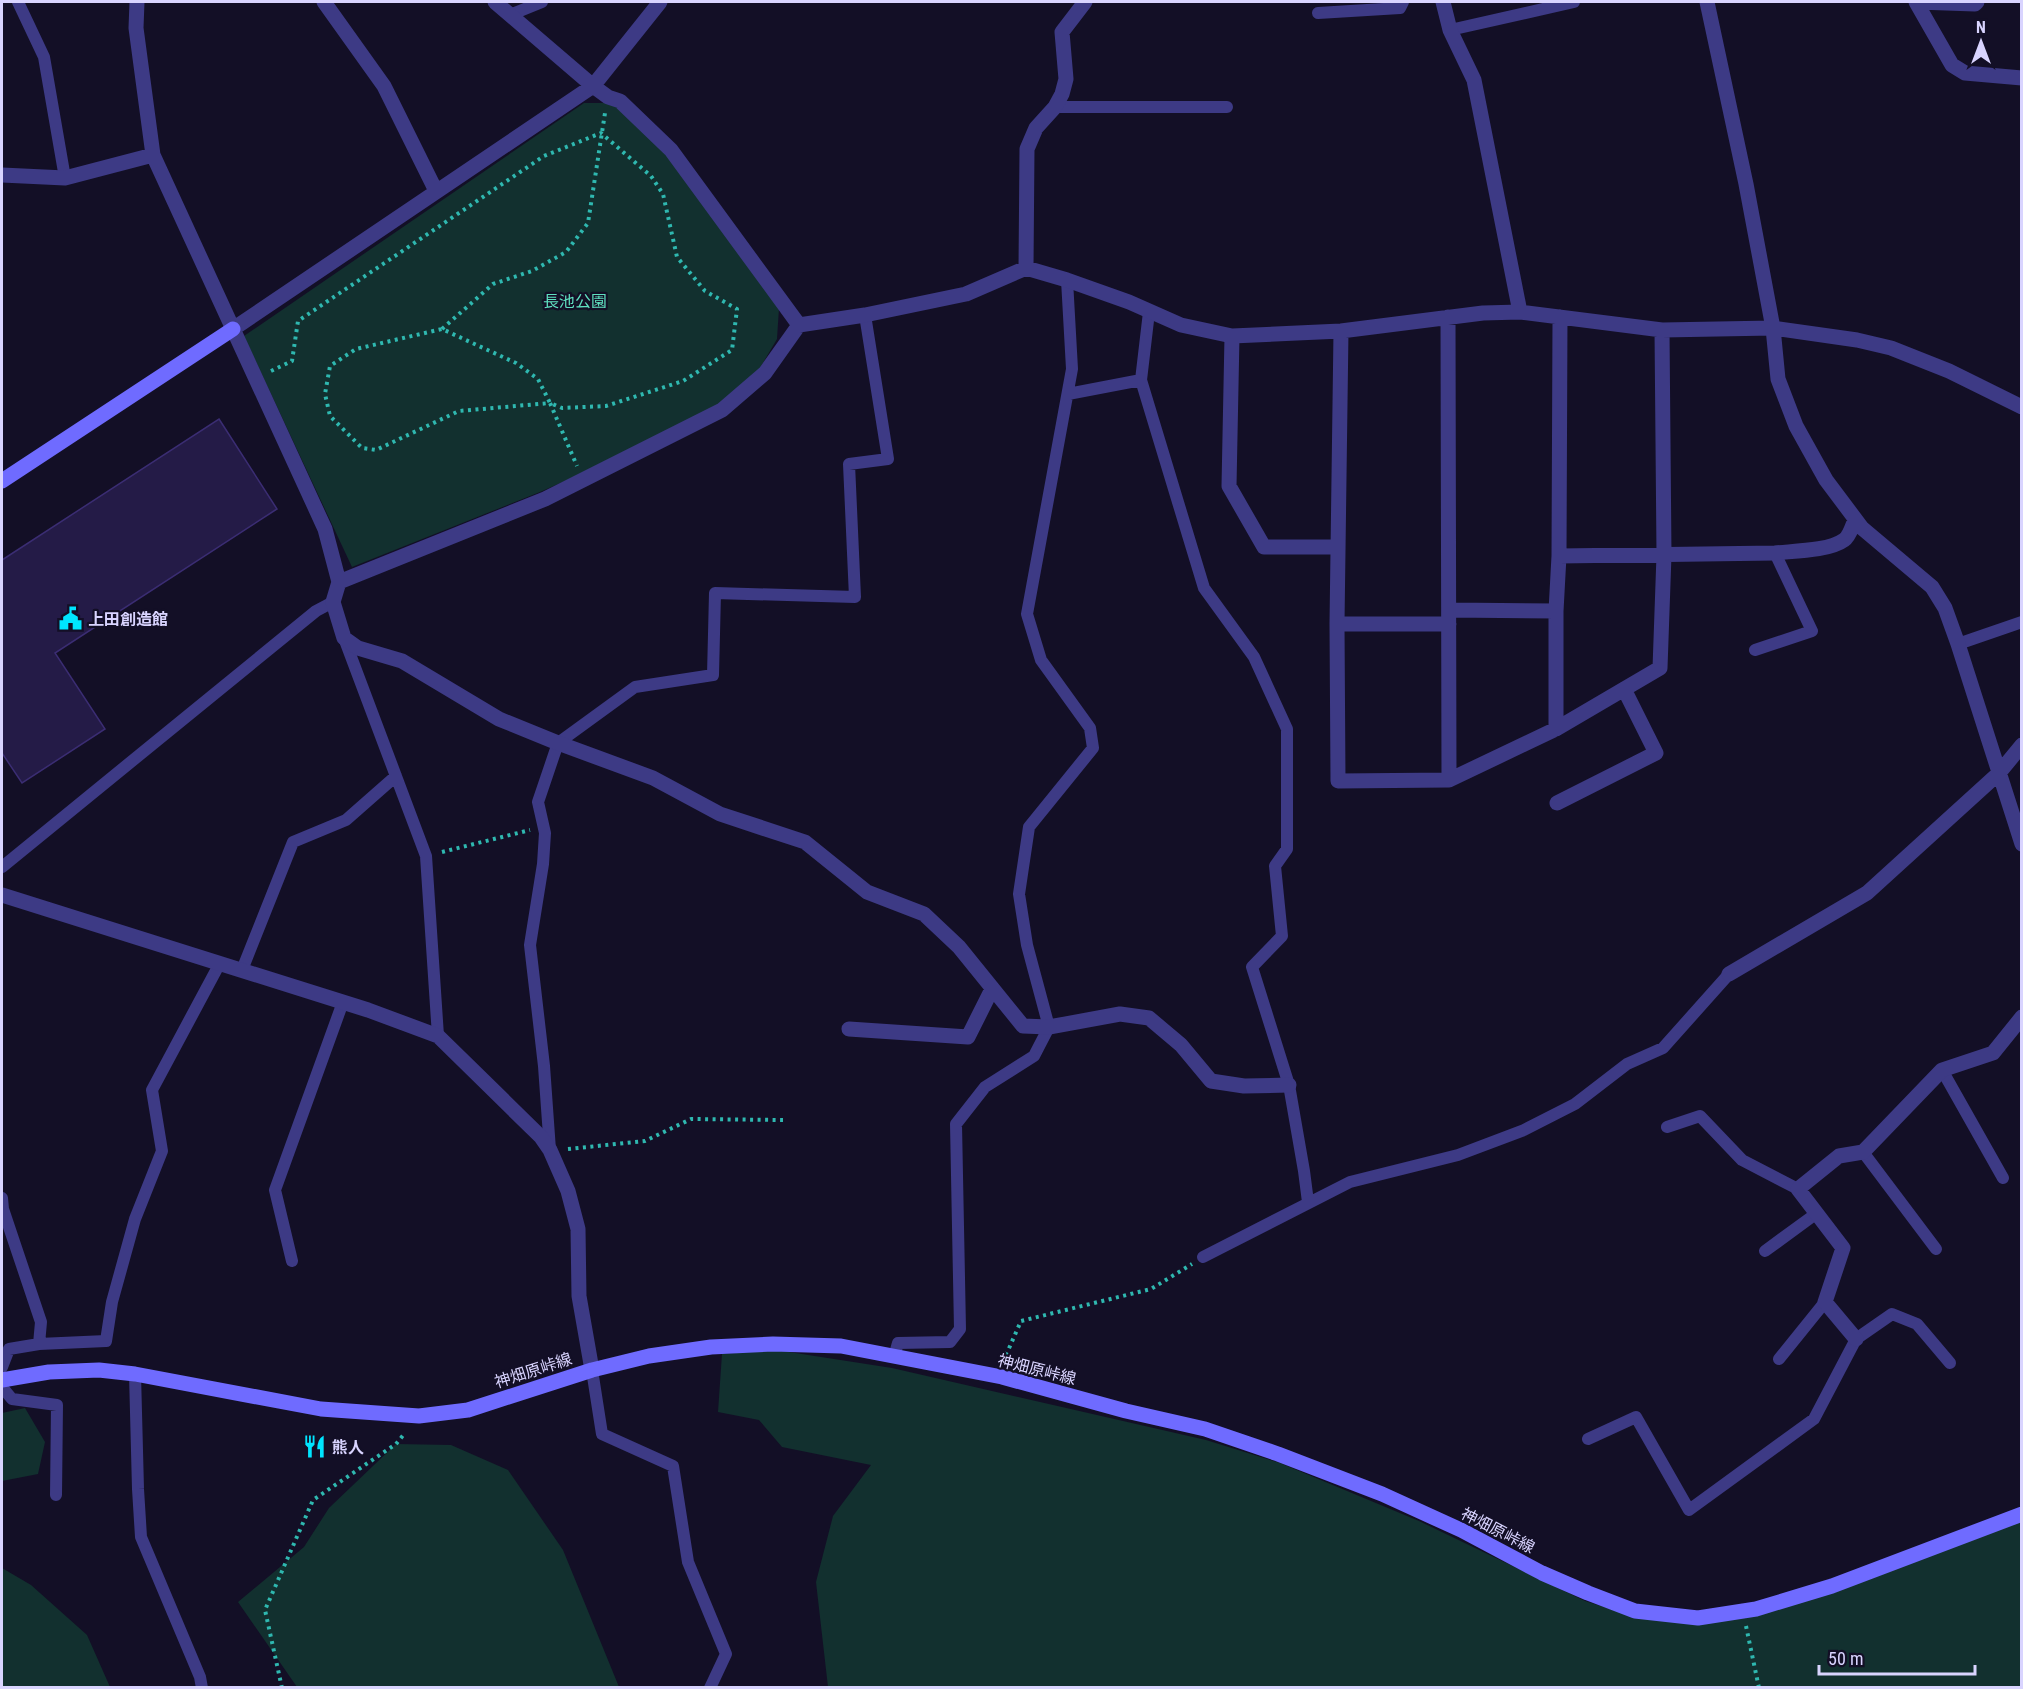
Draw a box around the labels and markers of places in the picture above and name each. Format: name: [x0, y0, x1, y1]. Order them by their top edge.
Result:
public building icon: 上田創造館: [57, 606, 83, 632]
place label: 上田創造館: [88, 610, 168, 629]
restaurant icon: 熊人: [301, 1434, 327, 1460]
place label: 熊人: [332, 1438, 364, 1457]

